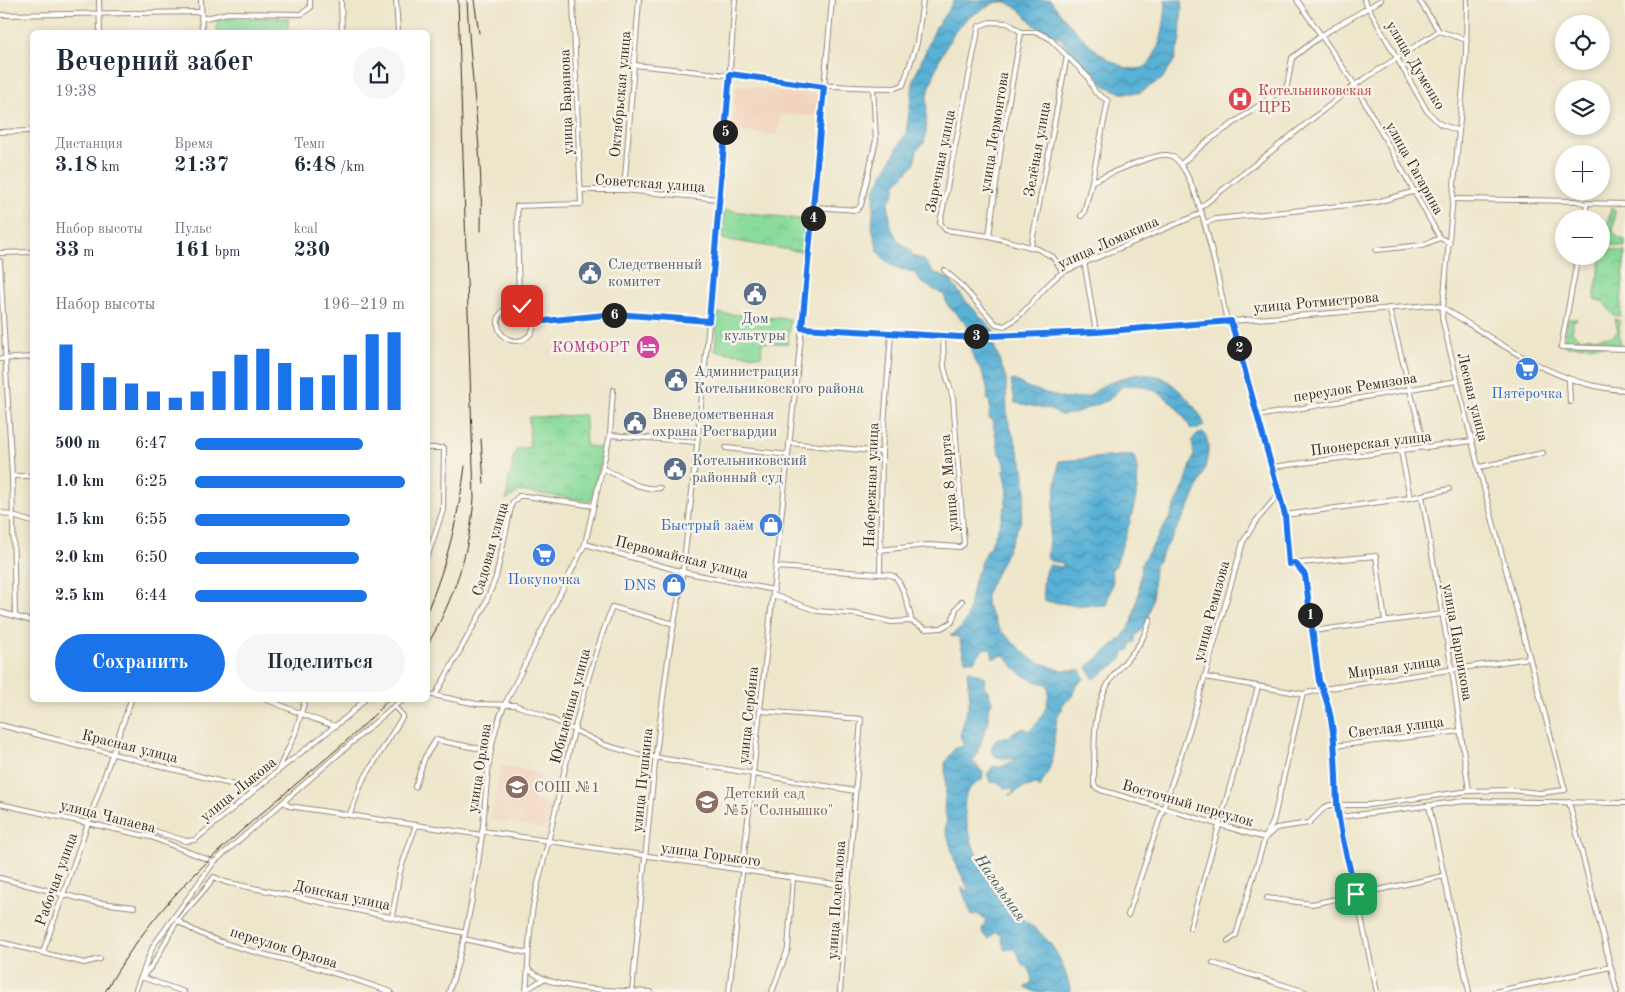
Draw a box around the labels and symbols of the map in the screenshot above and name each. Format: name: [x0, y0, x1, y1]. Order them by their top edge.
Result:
street label: улица Думенко: [1382, 19, 1447, 113]
street label: Октябрьская улица: [608, 30, 635, 158]
street label: улица Баранова: [558, 48, 577, 155]
street label: улица Лермонтова: [979, 70, 1013, 194]
place label: Котельниковская ЦРБ: [1258, 84, 1372, 116]
hospital icon: Котельниковская ЦРБ: [1227, 86, 1253, 112]
street label: Зелёная улица: [1023, 100, 1054, 198]
street label: Заречная улица: [924, 108, 959, 214]
pin: 5: [712, 120, 738, 144]
street label: улица Гагарина: [1382, 120, 1446, 218]
street label: Советская улица: [594, 173, 706, 196]
pin: 4: [800, 206, 826, 230]
street label: улица Ломакина: [1056, 214, 1162, 272]
place label: Следственный комитет: [608, 258, 702, 290]
public building icon: Следственный комитет: [577, 260, 603, 286]
public building icon: Дом культуры: [742, 281, 768, 307]
pin: [501, 285, 543, 327]
street label: улица Ротмистрова: [1252, 290, 1380, 316]
pin: 6: [602, 302, 626, 328]
place label: Дом культуры: [724, 312, 786, 344]
pin: 3: [964, 324, 988, 348]
hotel icon: КОМФОРТ: [635, 334, 661, 360]
pin: 2: [1226, 336, 1252, 360]
place label: КОМФОРТ: [552, 341, 630, 356]
street label: Лесная улица: [1453, 351, 1490, 444]
supermarket icon: Пятёрочка: [1514, 356, 1540, 382]
place label: Администрация Котельниковского района: [694, 365, 864, 397]
public building icon: Администрация Котельниковского района: [663, 367, 689, 393]
street label: переулок Ремизова: [1292, 371, 1419, 406]
place label: Пятёрочка: [1491, 387, 1563, 402]
place label: Вневедомственная охрана Росгвардии: [652, 408, 777, 440]
public building icon: Вневедомственная охрана Росгвардии: [622, 410, 648, 436]
street label: Набережная улица: [863, 422, 882, 548]
street label: Пионерская улица: [1310, 430, 1433, 459]
street label: улица 8 Марта: [939, 433, 962, 532]
place label: Котельниковский районный суд: [692, 454, 807, 486]
public building icon: Котельниковский районный суд: [662, 456, 688, 482]
street label: Садовая улица: [471, 500, 512, 598]
shop icon: Быстрый заём: [758, 512, 784, 538]
place label: Быстрый заём: [660, 519, 754, 534]
street label: Первомайская улица: [613, 535, 751, 582]
supermarket icon: Покупочка: [531, 542, 557, 568]
street label: улица Ремизова: [1192, 559, 1233, 664]
shop icon: DNS: [661, 572, 687, 598]
place label: Покупочка: [508, 573, 581, 588]
place label: DNS: [623, 579, 656, 594]
street label: улица Паршикова: [1439, 583, 1474, 703]
pin: 1: [1298, 602, 1322, 628]
street label: Юбилейная улица: [549, 646, 594, 766]
street label: Мирная улица: [1346, 654, 1443, 682]
street label: улица Сербина: [737, 665, 762, 765]
street label: Светлая улица: [1347, 715, 1445, 742]
street label: улица Орлова: [466, 722, 495, 814]
street label: улица Пушкина: [631, 727, 656, 833]
street label: Красная улица: [80, 728, 180, 767]
street label: улица Лыкова: [198, 755, 280, 825]
school or university icon: СОШ №1: [504, 774, 530, 800]
street label: Восточный переулок: [1120, 778, 1256, 831]
place label: СОШ №1: [534, 781, 600, 796]
place label: Детский сад №5 "Солнышко": [724, 787, 834, 819]
school or university icon: Детский сад №5 "Солнышко": [694, 789, 720, 815]
street label: улица Чапаева: [58, 798, 158, 837]
street label: Рабочая улица: [34, 830, 81, 928]
street label: улица Полегалова: [826, 839, 849, 960]
street label: улица Горького: [660, 841, 762, 870]
water label: Нагольная: [970, 851, 1028, 925]
pin: [1335, 873, 1377, 915]
street label: Донская улица: [292, 879, 392, 914]
street label: переулок Орлова: [228, 925, 340, 972]

